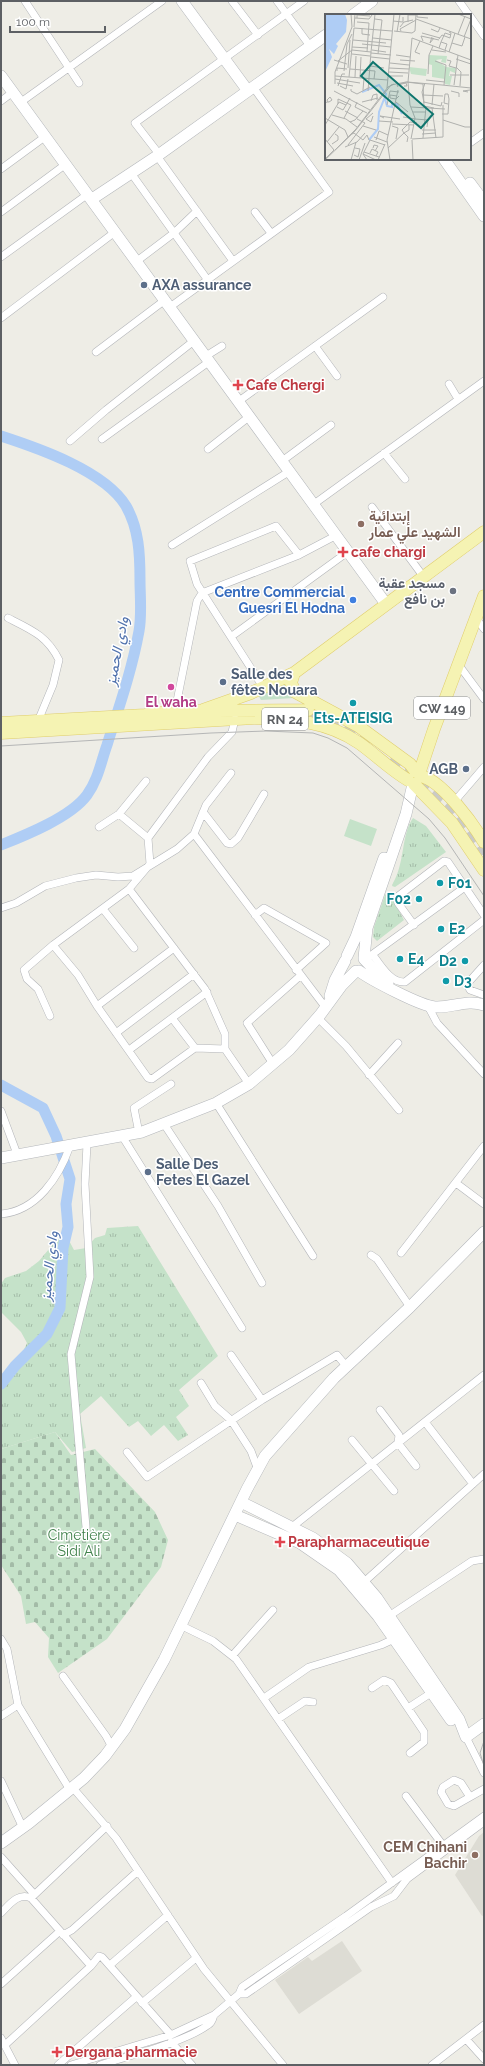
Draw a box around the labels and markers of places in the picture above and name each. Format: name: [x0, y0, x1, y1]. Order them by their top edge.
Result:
place label: AXA assurance: [152, 277, 252, 293]
marker: AXA assurance: [139, 280, 149, 290]
place label: Cafe Chergi: [246, 377, 325, 393]
marker: Cafe Chergi: [233, 380, 243, 390]
place label: إبتدائية الشهيد علي عمار: [368, 508, 461, 544]
marker: إبتدائية الشهيد علي عمار: [356, 519, 366, 529]
place label: cafe chargi: [351, 544, 426, 560]
marker: cafe chargi: [338, 547, 348, 557]
place label: مسجد عقبة بن نافع: [378, 575, 445, 609]
place label: Centre Commercial Guesri El Hodna: [214, 584, 346, 616]
marker: مسجد عقبة بن نافع: [448, 586, 458, 596]
marker: Centre Commercial Guesri El Hodna: [348, 595, 358, 605]
place label: Salle des fêtes Nouara: [231, 666, 318, 698]
marker: Salle des fêtes Nouara: [218, 677, 228, 687]
marker: El waha: [166, 682, 176, 692]
place label: El waha: [145, 694, 197, 710]
marker: Ets-ATEISIG: [348, 698, 358, 708]
place label: Ets-ATEISIG: [314, 710, 392, 726]
place label: AGB: [429, 761, 458, 777]
marker: AGB: [461, 764, 471, 774]
place label: F01: [448, 875, 472, 891]
marker: F01: [435, 878, 445, 888]
place label: F02: [386, 891, 411, 907]
marker: F02: [414, 894, 424, 904]
place label: E2: [449, 921, 465, 937]
marker: E2: [436, 924, 446, 934]
place label: E4: [408, 951, 424, 967]
place label: D2: [439, 953, 457, 969]
marker: E4: [395, 954, 405, 964]
marker: D2: [460, 956, 470, 966]
place label: D3: [454, 973, 472, 989]
marker: D3: [441, 976, 451, 986]
place label: Salle Des Fetes El Gazel: [156, 1156, 250, 1188]
marker: Salle Des Fetes El Gazel: [143, 1167, 153, 1177]
place label: Parapharmaceutique: [288, 1534, 430, 1550]
marker: Parapharmaceutique: [275, 1537, 285, 1547]
place label: CEM Chihani Bachir: [383, 1839, 468, 1871]
marker: CEM Chihani Bachir: [470, 1850, 480, 1860]
place label: Dergana pharmacie: [65, 2044, 198, 2060]
marker: Dergana pharmacie: [52, 2047, 62, 2057]

